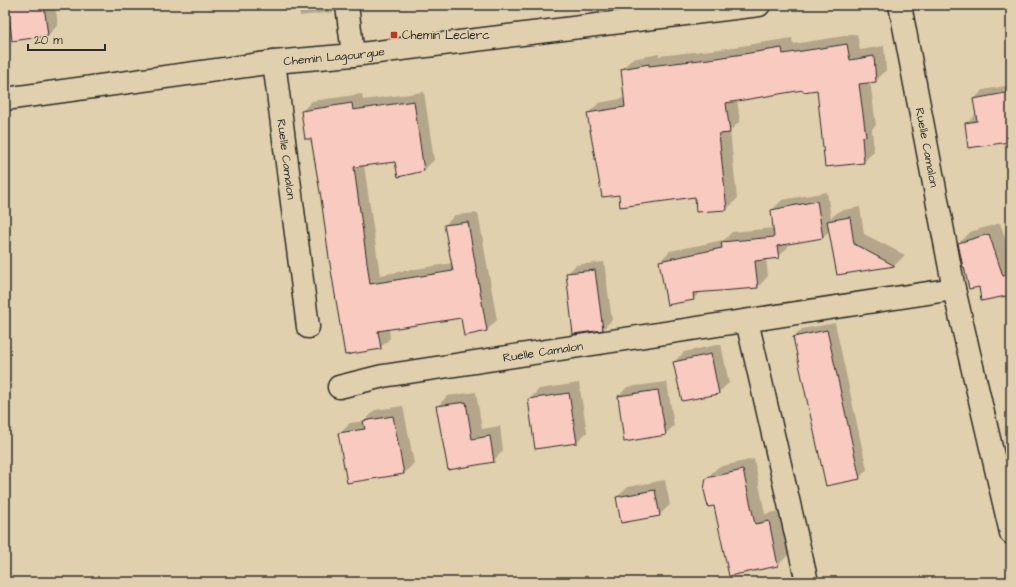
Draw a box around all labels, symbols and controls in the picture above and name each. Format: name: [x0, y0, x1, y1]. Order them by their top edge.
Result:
scale bar: [28, 26, 105, 52]
place label: Chemin Leclerc: [402, 27, 490, 44]
marker: Chemin Leclerc: [389, 30, 399, 40]
text: 20 m: [34, 32, 63, 49]
street label: Chemin Lagourgue: [283, 43, 386, 70]
street label: Ruelle Camalon: [911, 106, 943, 189]
street label: Ruelle Camalon: [272, 118, 300, 200]
street label: Ruelle Camalon: [502, 338, 584, 367]

